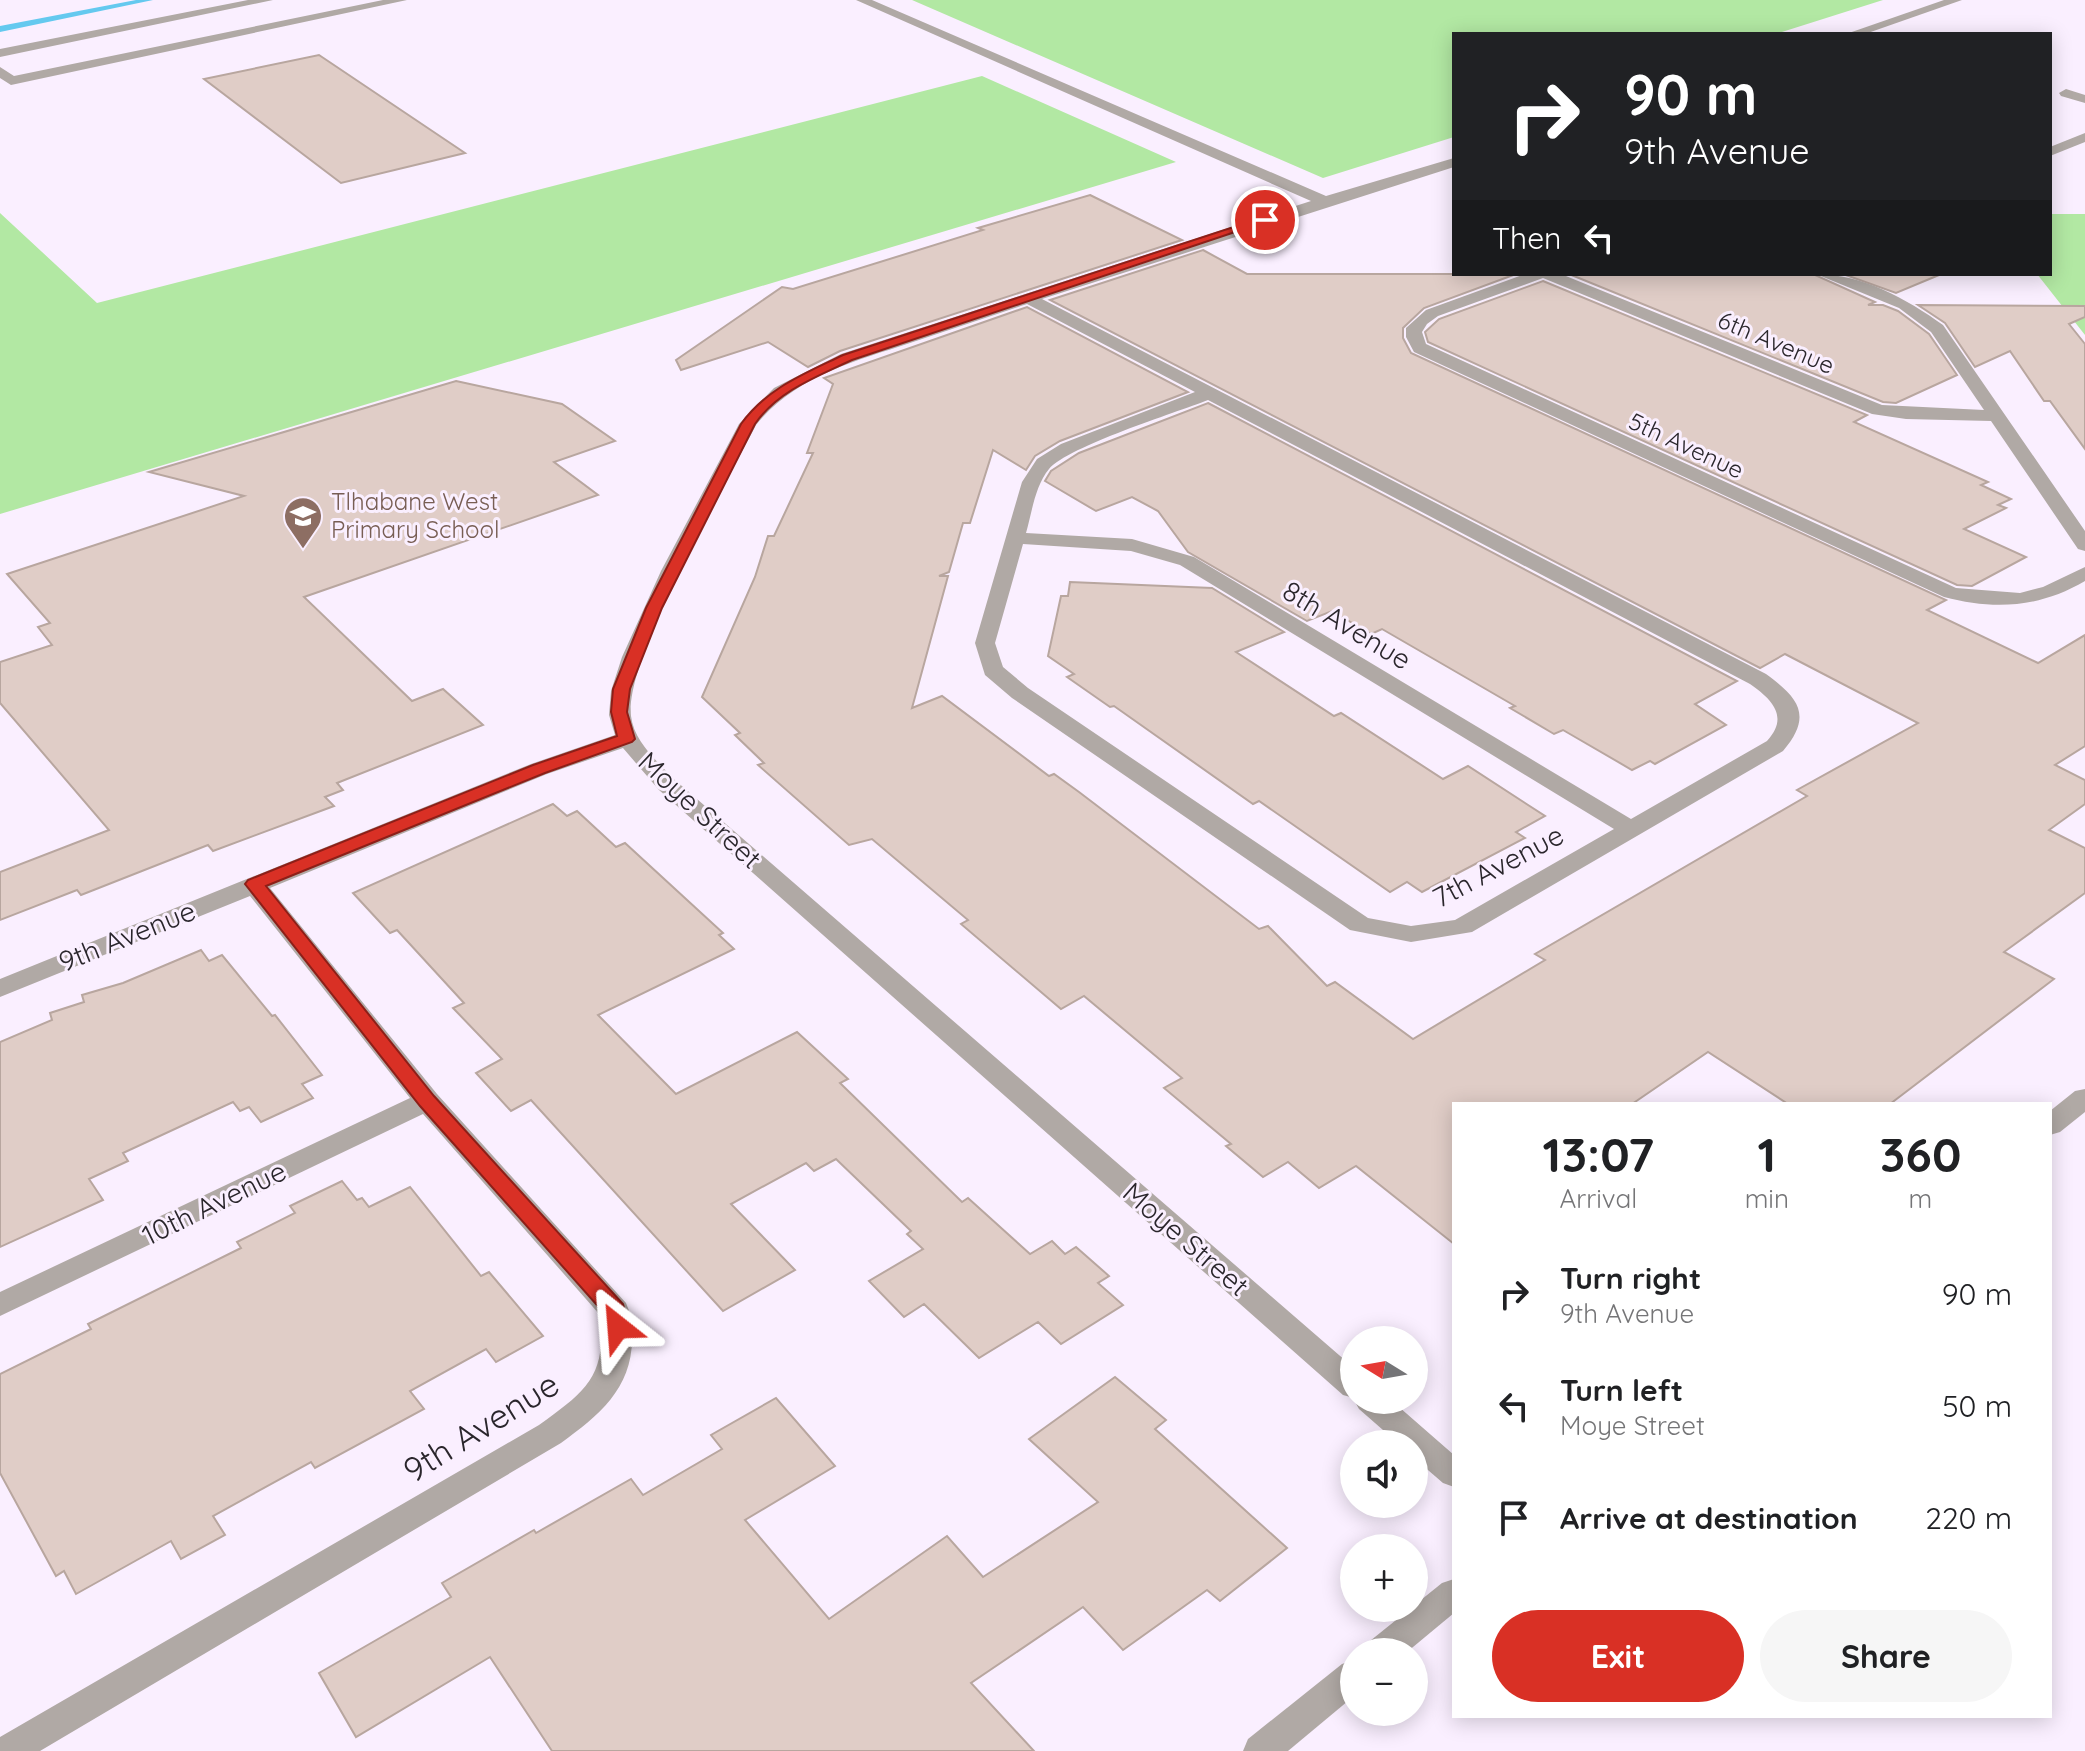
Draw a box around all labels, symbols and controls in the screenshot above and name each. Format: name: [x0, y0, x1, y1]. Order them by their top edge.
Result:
text: 90 m: [1624, 59, 1758, 129]
icon: right: [1492, 64, 1596, 168]
text: 9th Avenue: [1624, 128, 1810, 173]
pin: [1231, 186, 1299, 254]
icon: arrive: [1243, 198, 1287, 242]
icon: left: [1577, 216, 1621, 260]
text: Then: [1492, 219, 1561, 257]
street label: 6th Avenue: [1714, 304, 1839, 380]
street label: 5th Avenue: [1624, 405, 1749, 485]
place label: Tlhabane West Primary School: [331, 486, 500, 544]
school or university icon: Tlhabane West Primary School: [282, 495, 324, 550]
street label: 8th Avenue: [1277, 573, 1418, 677]
street label: Moye Street: [631, 744, 769, 876]
street label: 7th Avenue: [1426, 816, 1569, 915]
street label: 9th Avenue: [53, 892, 200, 979]
text: 13:07: [1543, 1124, 1654, 1184]
text: 1: [1757, 1124, 1776, 1184]
text: 360: [1880, 1124, 1961, 1184]
street label: 10th Avenue: [136, 1153, 291, 1252]
street label: Moye Street: [1116, 1174, 1257, 1303]
text: Arrival: [1559, 1182, 1637, 1215]
text: min: [1745, 1182, 1789, 1215]
text: m: [1909, 1182, 1932, 1215]
text: Turn right: [1560, 1259, 1701, 1297]
icon: right: [1492, 1272, 1536, 1316]
text: 90 m: [1942, 1275, 2012, 1313]
position arrow: [576, 1285, 660, 1369]
text: 9th Avenue: [1560, 1297, 1694, 1330]
north arrow: [1340, 1326, 1428, 1414]
map controls: [1340, 1326, 1428, 1726]
street label: 9th Avenue: [395, 1362, 566, 1491]
text: Turn left: [1560, 1371, 1683, 1409]
icon: left: [1492, 1384, 1536, 1428]
text: 50 m: [1942, 1387, 2012, 1425]
text: Moye Street: [1560, 1409, 1705, 1442]
button: sound: [1340, 1430, 1428, 1518]
icon: arrive: [1492, 1496, 1536, 1540]
text: Arrive at destination: [1560, 1499, 1858, 1537]
text: 220 m: [1925, 1499, 2012, 1537]
button: +: [1340, 1534, 1428, 1622]
button: Exit: [1492, 1610, 1744, 1702]
button: Share: [1760, 1610, 2012, 1702]
button: −: [1340, 1638, 1428, 1726]

